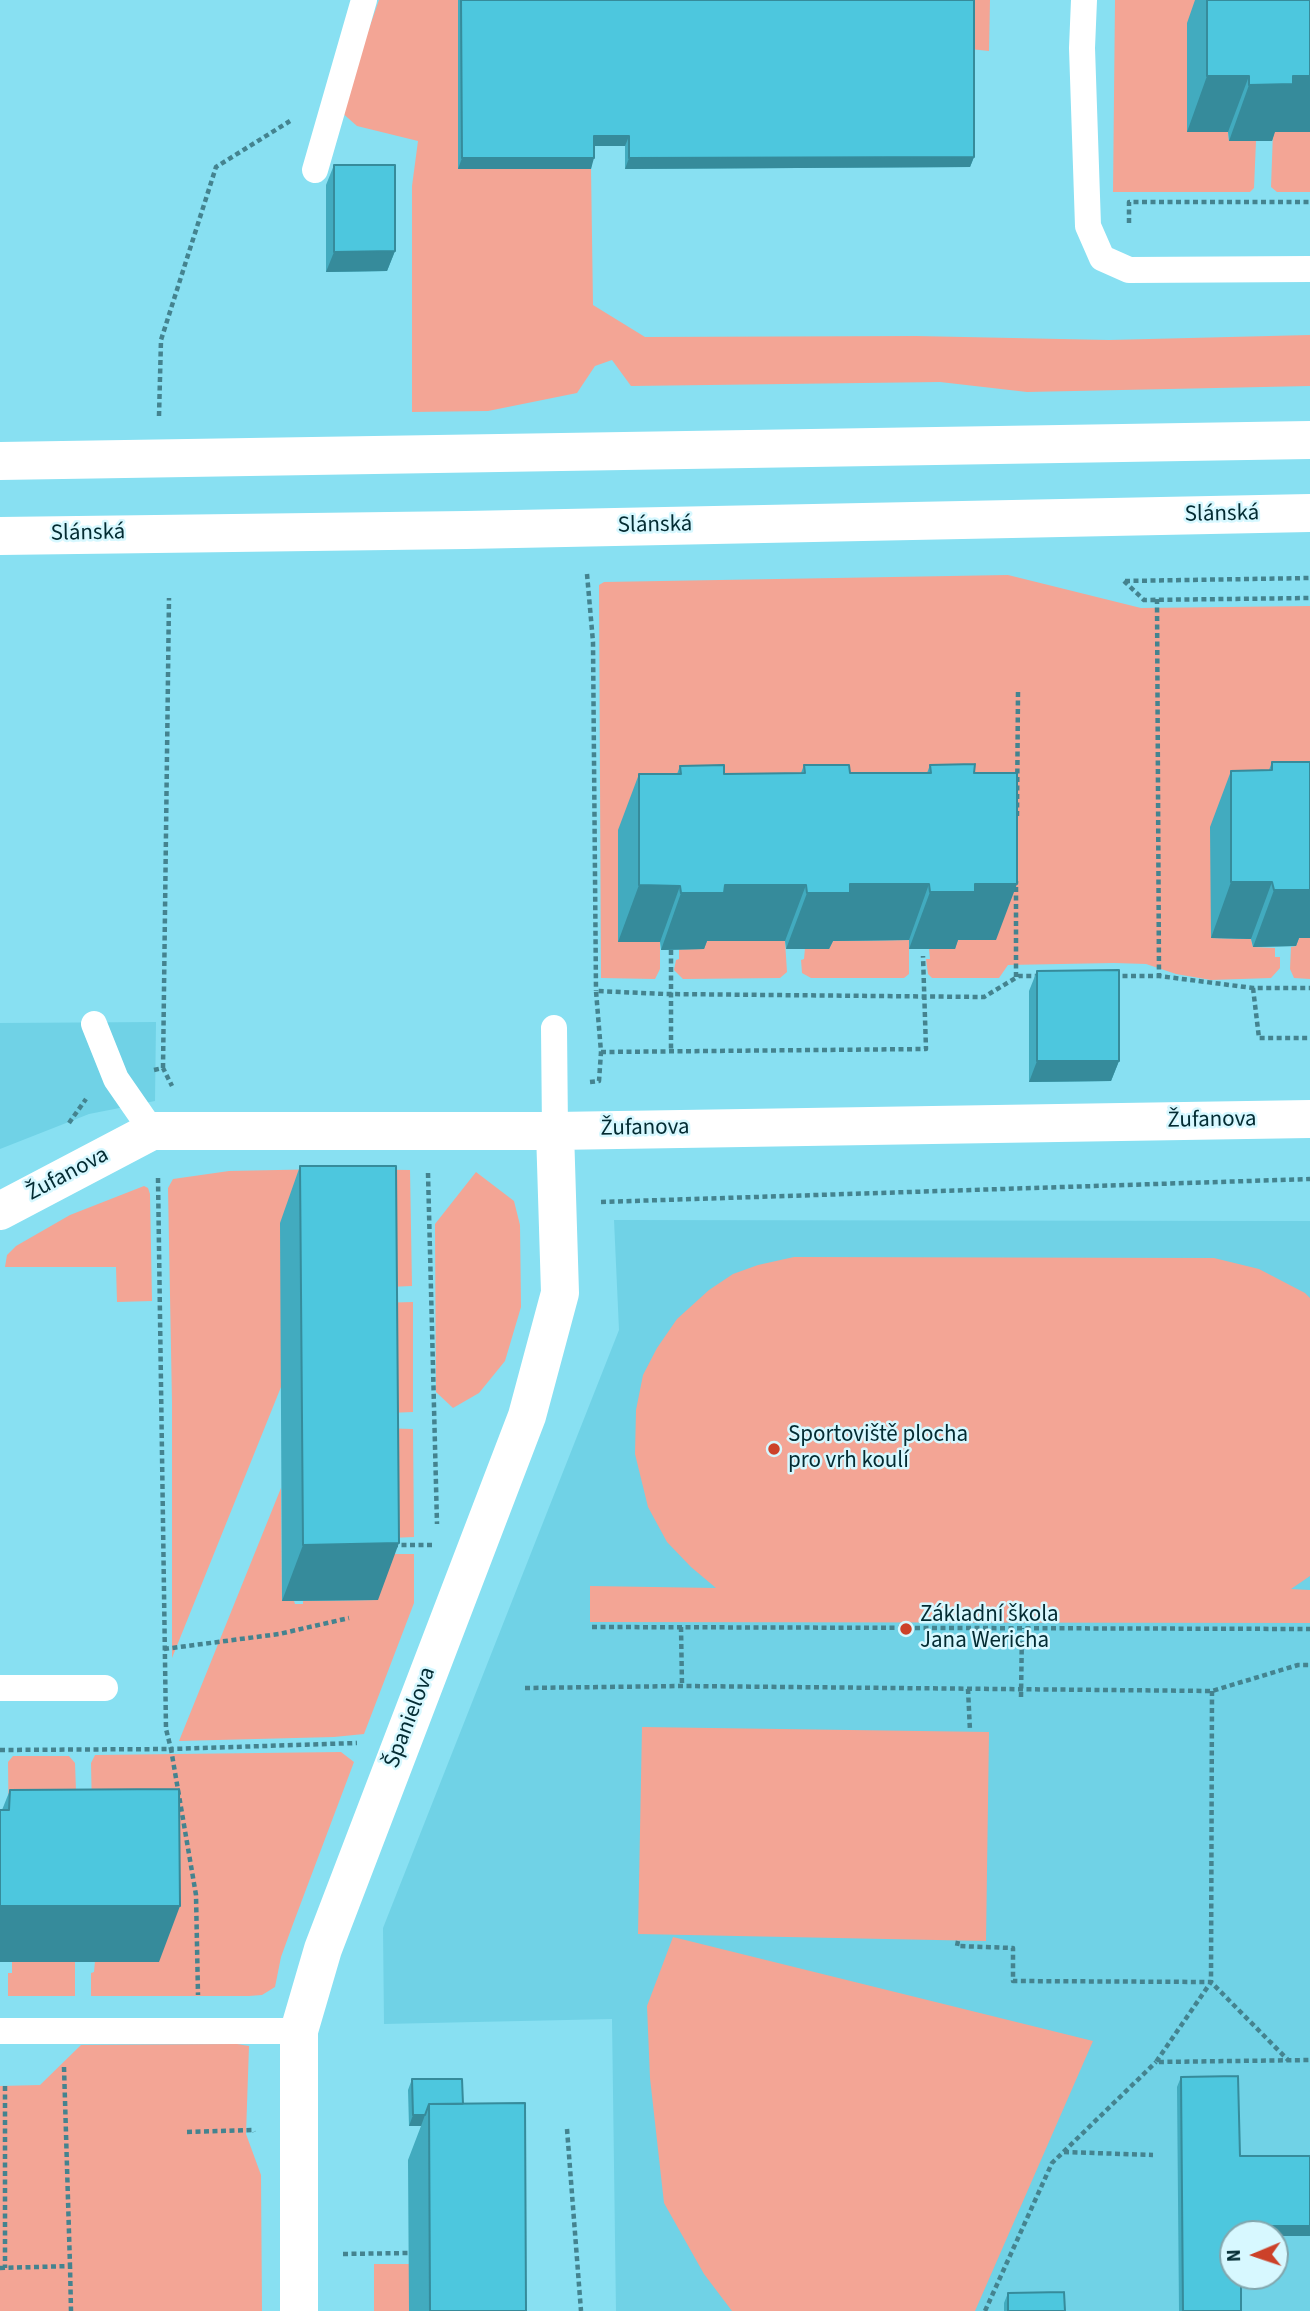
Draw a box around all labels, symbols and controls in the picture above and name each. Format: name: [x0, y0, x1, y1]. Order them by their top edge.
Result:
street label: Slánská: [1184, 501, 1260, 529]
street label: Slánská: [617, 512, 693, 540]
street label: Slánská: [50, 520, 126, 548]
street label: Žufanova: [1167, 1106, 1257, 1136]
street label: Žufanova: [600, 1114, 690, 1144]
street label: Žufanova: [22, 1142, 114, 1208]
place label: Sportoviště plocha pro vrh koulí: [788, 1422, 968, 1476]
marker: Sportoviště plocha pro vrh koulí: [766, 1441, 782, 1457]
place label: Základní škola Jana Wericha: [920, 1602, 1059, 1656]
marker: Základní škola Jana Wericha: [898, 1621, 914, 1637]
street label: Španielova: [379, 1664, 443, 1772]
north arrow: [1219, 2220, 1289, 2290]
text: N: [1221, 2249, 1248, 2262]

